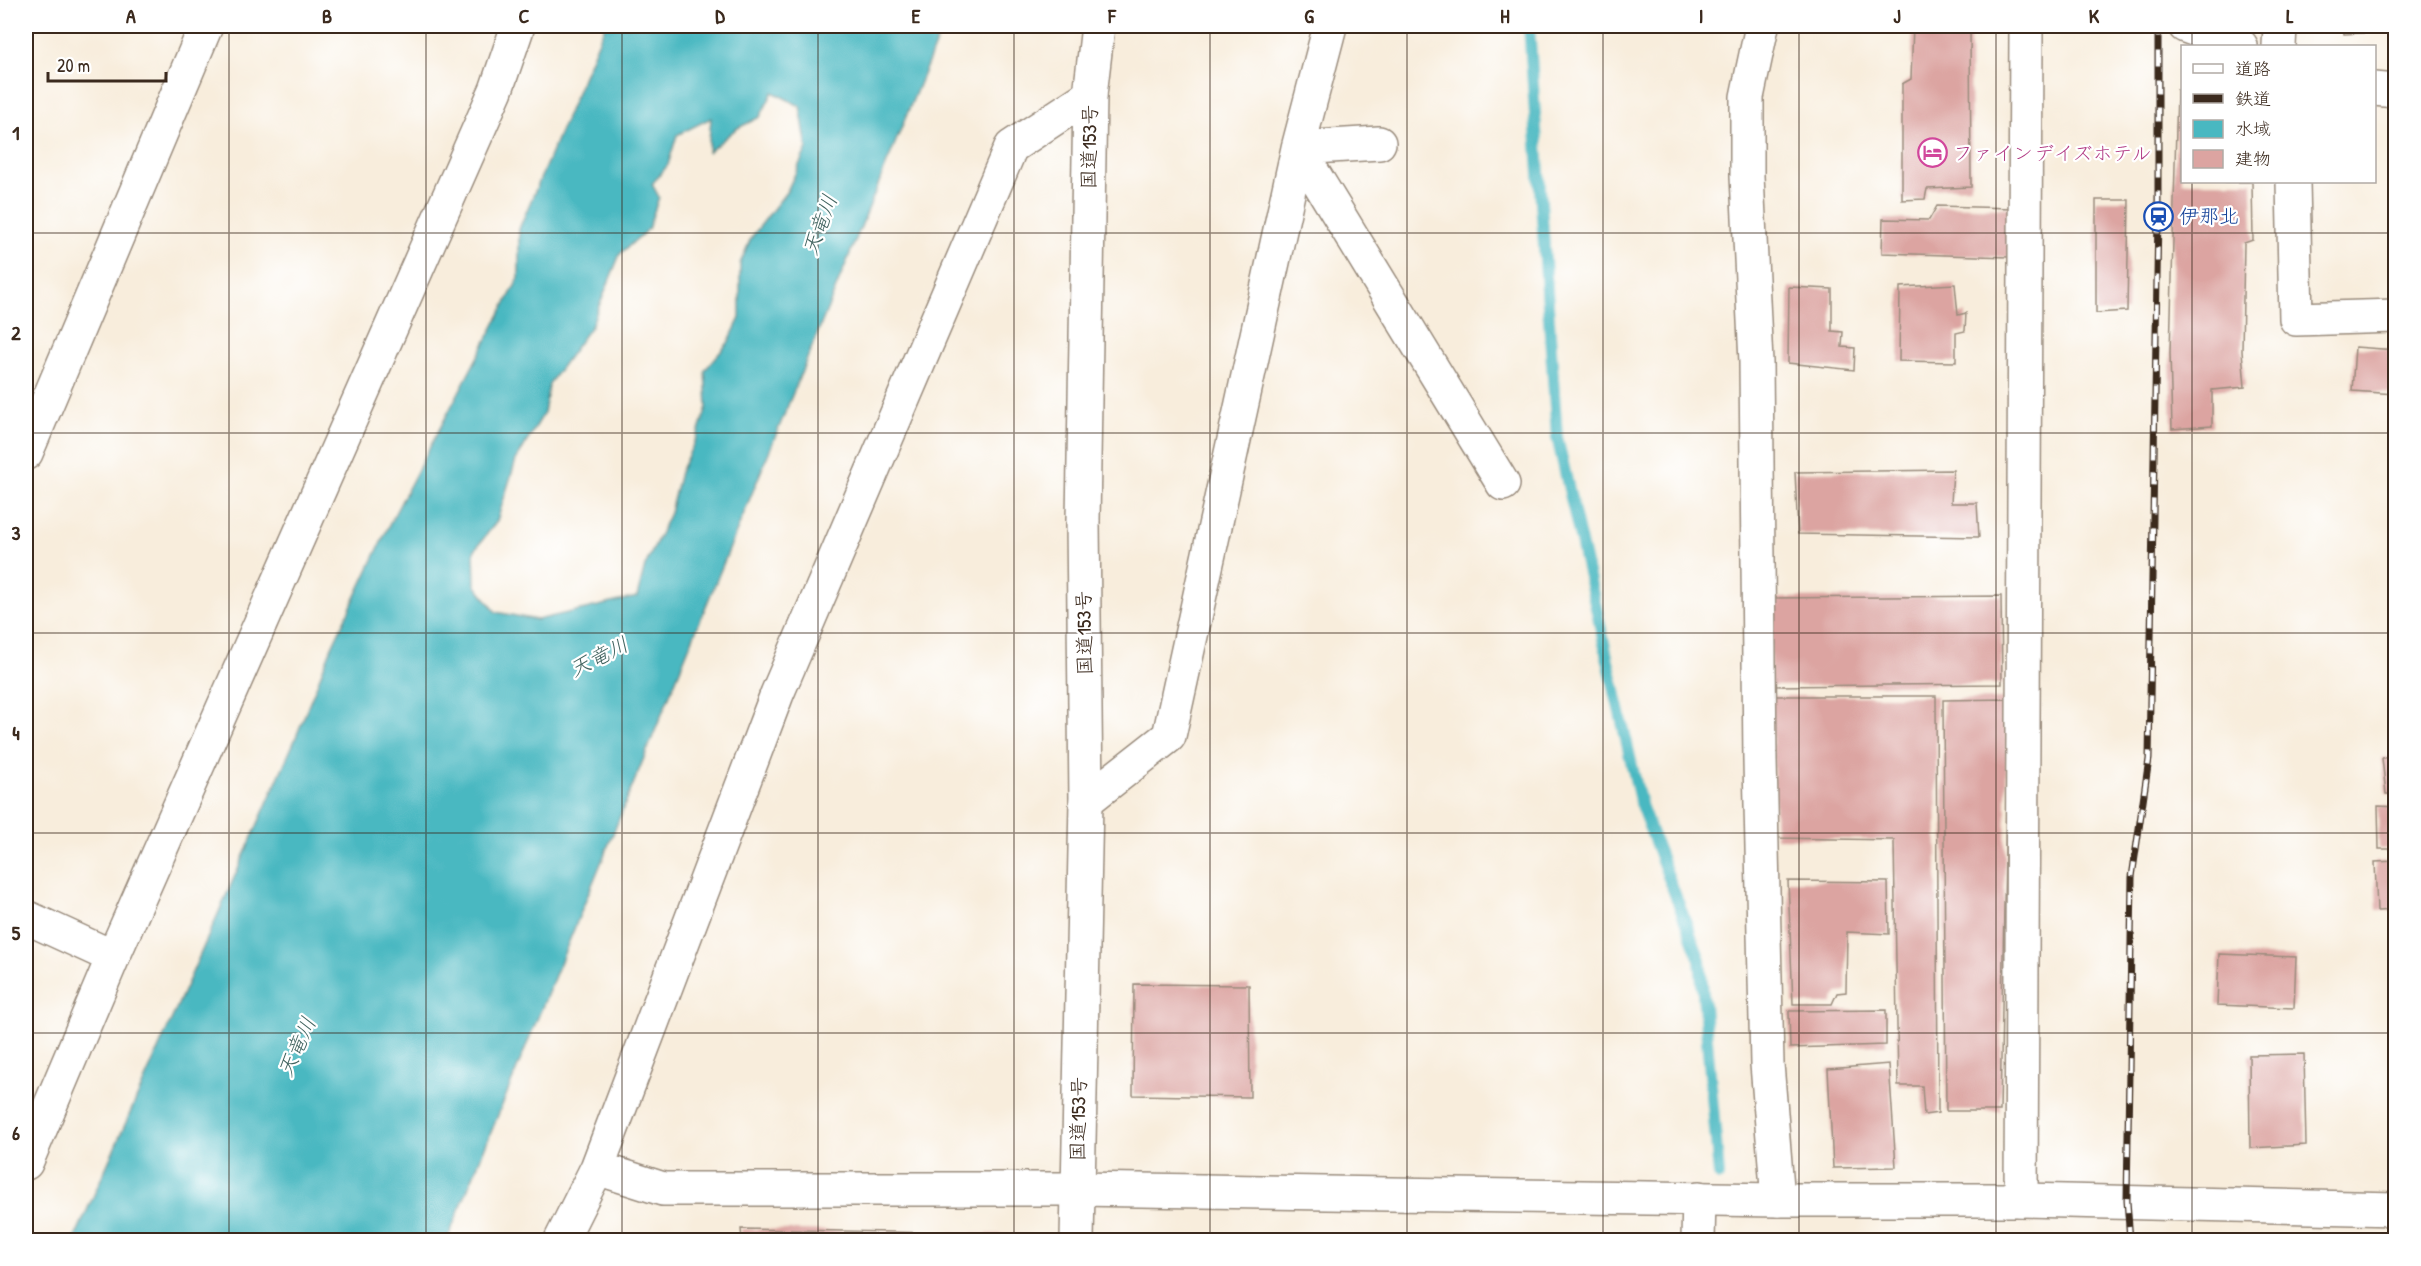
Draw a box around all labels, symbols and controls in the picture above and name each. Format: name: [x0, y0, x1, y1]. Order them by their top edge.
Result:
text: A: [126, 2, 136, 29]
text: B: [322, 2, 332, 29]
text: C: [519, 2, 530, 29]
text: D: [715, 2, 725, 29]
text: E: [912, 2, 921, 29]
text: F: [1107, 2, 1117, 29]
text: G: [1304, 2, 1314, 29]
text: H: [1500, 2, 1510, 29]
text: I: [1699, 2, 1703, 29]
text: J: [1893, 2, 1901, 29]
text: K: [2089, 2, 2100, 29]
text: L: [2286, 2, 2294, 29]
scale bar: [48, 45, 166, 83]
legend: [2181, 45, 2376, 183]
text: 20 m: [57, 53, 90, 78]
text: 道路: [2235, 56, 2271, 81]
text: 鉄道: [2235, 86, 2271, 111]
street label: 国道153号: [1074, 104, 1103, 190]
text: 水域: [2235, 116, 2271, 141]
text: 1: [12, 119, 20, 146]
hotel icon: ファインデイズホテル: [1916, 137, 1948, 169]
place label: ファインデイズホテル: [1953, 139, 2152, 166]
text: 建物: [2235, 146, 2271, 171]
water label: 天竜川: [795, 190, 844, 259]
station icon: 伊那北: [2142, 200, 2174, 232]
place label: 伊那北: [2179, 202, 2239, 229]
text: 2: [11, 319, 21, 346]
text: 3: [12, 519, 21, 546]
street label: 国道153号: [1069, 590, 1098, 676]
water label: 天竜川: [564, 629, 633, 684]
text: 4: [12, 719, 20, 746]
text: 5: [12, 919, 21, 946]
water label: 天竜川: [270, 1012, 323, 1081]
street label: 国道153号: [1063, 1076, 1092, 1162]
text: 6: [12, 1119, 20, 1146]

